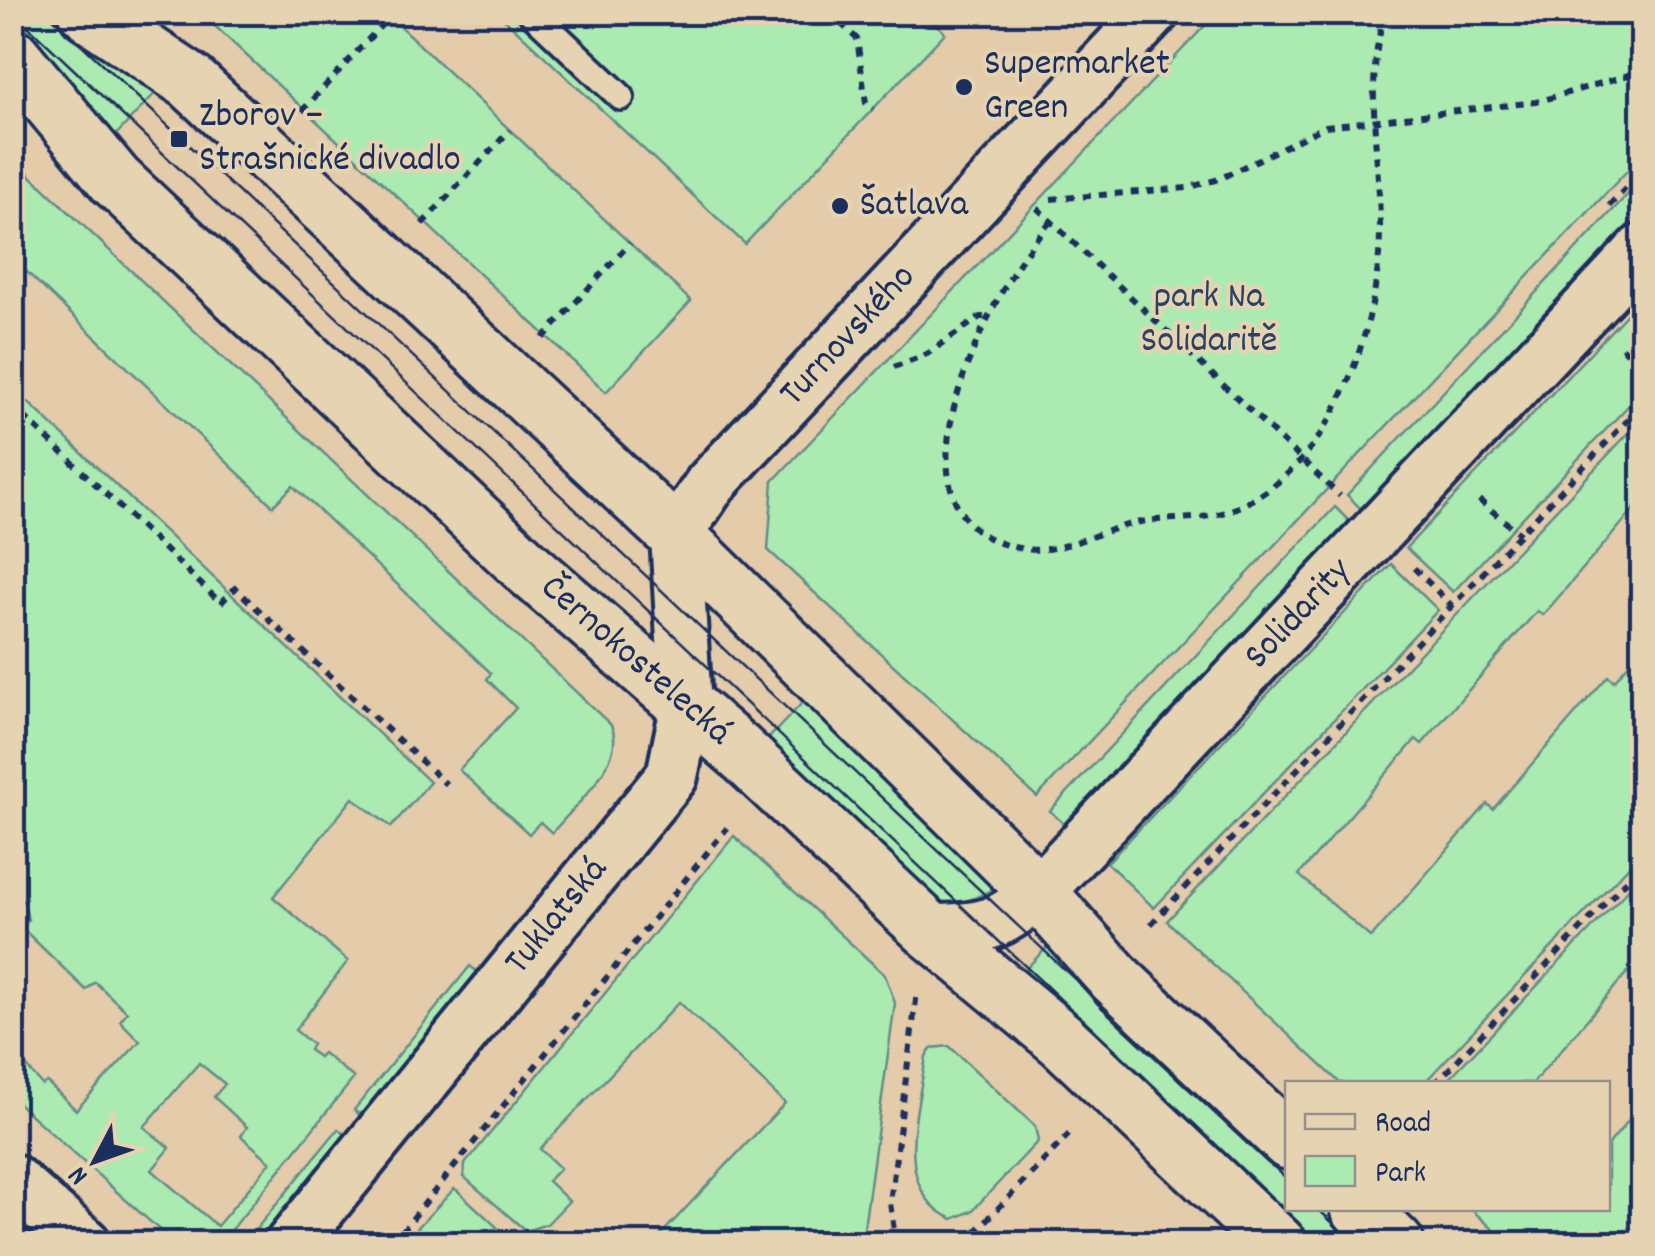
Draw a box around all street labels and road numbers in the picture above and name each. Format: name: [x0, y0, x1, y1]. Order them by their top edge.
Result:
street label: Turnovského: [768, 252, 930, 420]
street label: Solidarity: [1232, 546, 1366, 683]
street label: Černokostelecká: [527, 562, 744, 760]
street label: Tuklatská: [492, 846, 623, 988]

